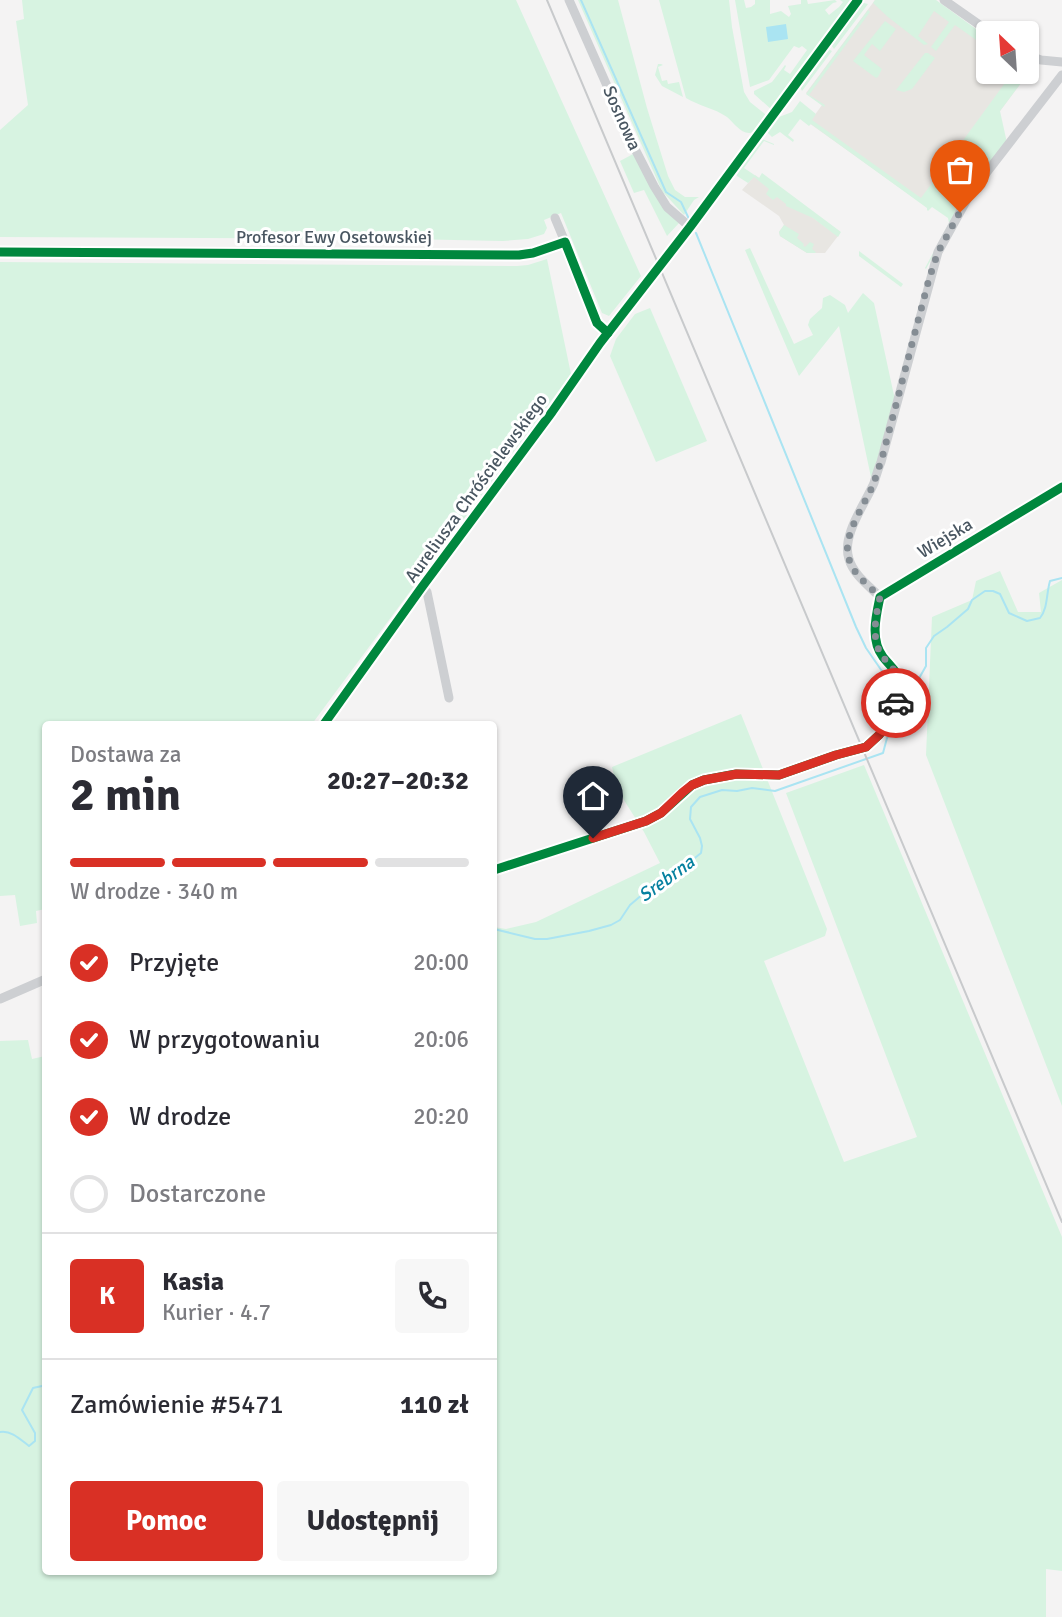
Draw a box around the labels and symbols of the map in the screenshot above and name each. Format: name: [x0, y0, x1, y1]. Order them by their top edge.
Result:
north arrow: [976, 21, 1040, 84]
street label: Sosnowa: [598, 82, 646, 154]
pin: [930, 140, 990, 212]
street label: Profesor Ewy Osetowskiej: [236, 226, 432, 248]
street label: Aureliusza Chróścielewskiego: [400, 389, 552, 587]
street label: Wiejska: [914, 513, 976, 563]
courier: [861, 668, 931, 738]
pin: [563, 766, 623, 838]
water label: Srebrna: [634, 850, 701, 907]

